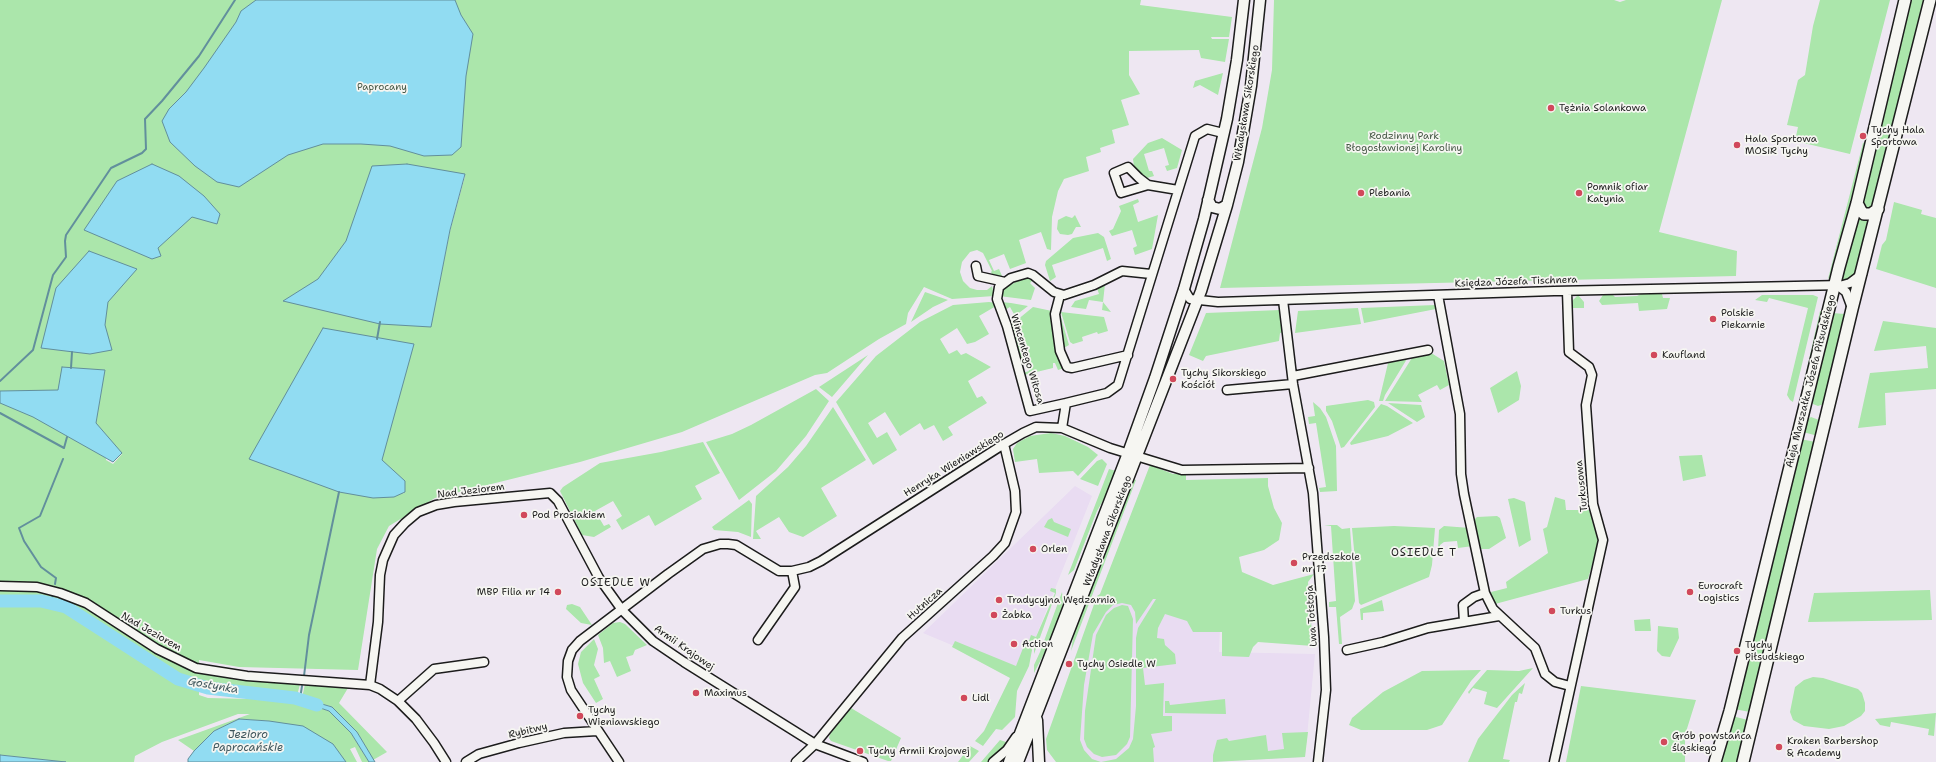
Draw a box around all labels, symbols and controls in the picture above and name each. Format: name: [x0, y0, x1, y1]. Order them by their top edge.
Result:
street label: Władysława Sikorskiego: [1232, 44, 1262, 162]
park label: Paprocany: [357, 81, 407, 93]
place label: Tężnia Solankowa: [1559, 102, 1646, 114]
marker: Tężnia Solankowa: [1546, 103, 1556, 113]
place label: Tychy Hala Sportowa: [1871, 124, 1925, 148]
park label: Rodzinny Park Błogosławionej Karoliny: [1346, 130, 1462, 154]
marker: Tychy Hala Sportowa: [1858, 131, 1868, 141]
place label: Hala Sportowa MOSiR Tychy: [1745, 133, 1817, 156]
marker: Hala Sportowa MOSiR Tychy: [1732, 140, 1742, 150]
place label: Pomnik ofiar Katynia: [1587, 181, 1648, 204]
place label: Plebania: [1369, 187, 1410, 199]
marker: Plebania: [1356, 188, 1366, 198]
marker: Pomnik ofiar Katynia: [1574, 188, 1584, 198]
street label: Księdza Józefa Tischnera: [1454, 274, 1578, 290]
street label: Aleja Marszałka Józefa Piłsudskiego: [1784, 293, 1838, 469]
place label: Polskie Piekarnie: [1721, 307, 1765, 330]
street label: Wincentego Witosa: [1008, 313, 1046, 405]
marker: Polskie Piekarnie: [1708, 314, 1718, 324]
place label: Kaufland: [1662, 349, 1705, 361]
marker: Kaufland: [1649, 350, 1659, 360]
place label: Tychy Sikorskiego Kościół: [1181, 367, 1266, 390]
marker: Tychy Sikorskiego Kościół: [1168, 374, 1178, 384]
street label: Henryka Wieniawskiego: [902, 428, 1006, 500]
street label: Turkusowa: [1573, 460, 1591, 512]
street label: Władysława Sikorskiego: [1081, 474, 1135, 588]
street label: Nad Jeziorem: [437, 481, 505, 501]
place label: Pod Prosiakiem: [532, 509, 605, 521]
marker: Pod Prosiakiem: [519, 510, 529, 520]
place label: Orlen: [1041, 543, 1067, 555]
marker: Orlen: [1028, 544, 1038, 554]
district label: OSIEDLE T: [1391, 546, 1457, 560]
place label: Przedszkole nr 17: [1302, 551, 1360, 574]
marker: Przedszkole nr 17: [1289, 558, 1299, 568]
district label: OSIEDLE W: [581, 576, 651, 590]
place label: Eurocraft Logistics: [1698, 580, 1743, 604]
street label: Hutnicza: [905, 585, 945, 623]
street label: Lwa Tołstoja: [1304, 585, 1320, 647]
place label: MBP Filia nr 14: [477, 586, 550, 598]
marker: MBP Filia nr 14: [553, 587, 563, 597]
marker: Eurocraft Logistics: [1685, 587, 1695, 597]
place label: Tradycyjna Wędzarnia: [1007, 594, 1115, 606]
marker: Tradycyjna Wędzarnia: [994, 595, 1004, 605]
place label: Turkus: [1560, 605, 1591, 617]
marker: Turkus: [1547, 606, 1557, 616]
place label: Żabka: [1002, 609, 1032, 621]
street label: Nad Jeziorem: [119, 610, 183, 654]
marker: Żabka: [989, 610, 999, 620]
street label: Armii Krajowej: [652, 623, 716, 673]
place label: Action: [1022, 638, 1053, 650]
marker: Action: [1009, 639, 1019, 649]
place label: Tychy Piłsudskiego: [1745, 639, 1805, 662]
marker: Tychy Piłsudskiego: [1732, 646, 1742, 656]
place label: Tychy Osiedle W: [1077, 658, 1156, 670]
marker: Tychy Osiedle W: [1064, 659, 1074, 669]
water label: Gostynka: [187, 675, 239, 697]
place label: Maximus: [704, 687, 747, 699]
marker: Maximus: [691, 688, 701, 698]
place label: Lidl: [972, 692, 989, 704]
marker: Lidl: [959, 693, 969, 703]
place label: Tychy Wieniawskiego: [588, 704, 660, 728]
marker: Tychy Wieniawskiego: [575, 711, 585, 721]
street label: Rybitwy: [507, 721, 549, 741]
water label: Jezioro Paprocańskie: [213, 728, 283, 754]
place label: Grób powstańca śląskiego: [1672, 730, 1751, 754]
place label: Kraken Barbershop & Academy: [1787, 735, 1878, 758]
marker: Grób powstańca śląskiego: [1659, 737, 1669, 747]
marker: Kraken Barbershop & Academy: [1774, 742, 1784, 752]
place label: Tychy Armii Krajowej: [868, 745, 970, 757]
marker: Tychy Armii Krajowej: [855, 746, 865, 756]

